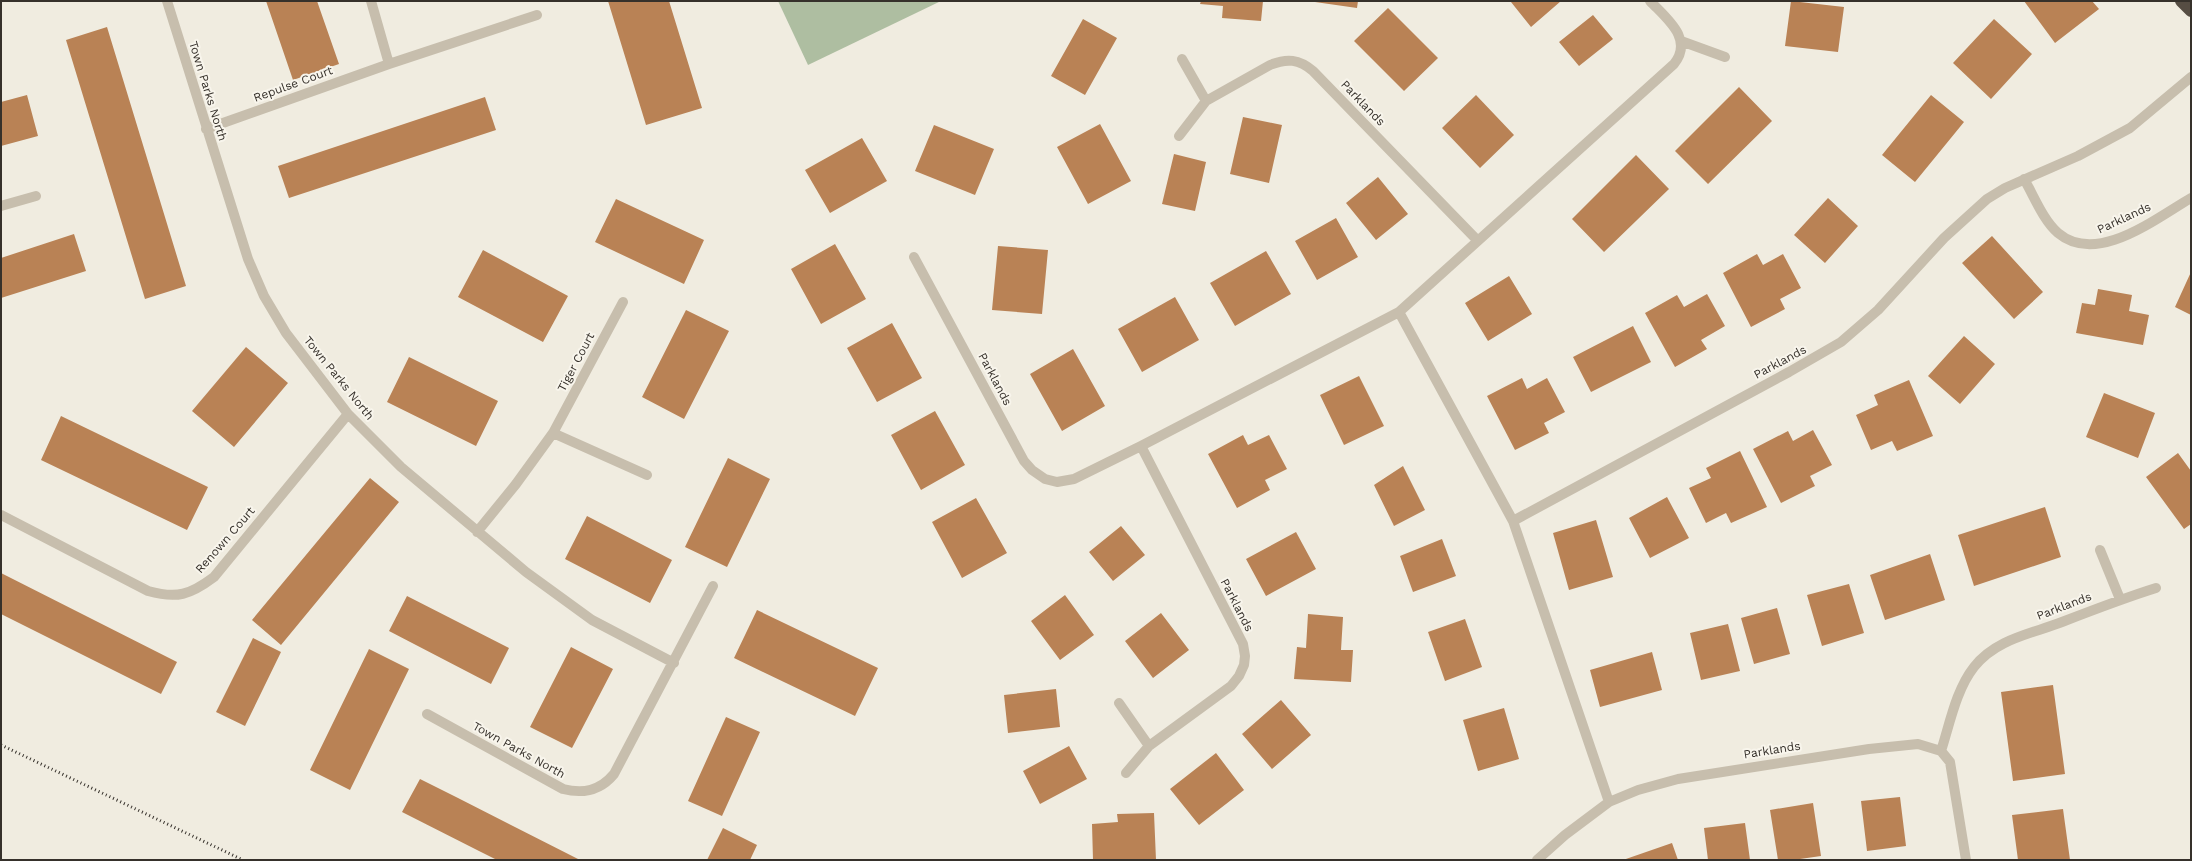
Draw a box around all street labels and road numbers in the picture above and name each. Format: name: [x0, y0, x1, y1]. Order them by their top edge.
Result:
street label: Town Parks North: [186, 39, 230, 143]
street label: Repulse Court: [252, 63, 334, 105]
street label: Parklands: [1338, 77, 1388, 129]
street label: Parklands: [2095, 199, 2153, 237]
street label: Tiger Court: [555, 330, 597, 394]
street label: Town Parks North: [301, 333, 377, 423]
street label: Parklands: [1751, 342, 1809, 382]
street label: Parklands: [975, 350, 1015, 408]
street label: Renown Court: [192, 504, 258, 576]
street label: Parklands: [1218, 576, 1256, 634]
street label: Parklands: [2035, 589, 2093, 623]
street label: Town Parks North: [470, 719, 568, 781]
street label: Parklands: [1742, 739, 1802, 761]

